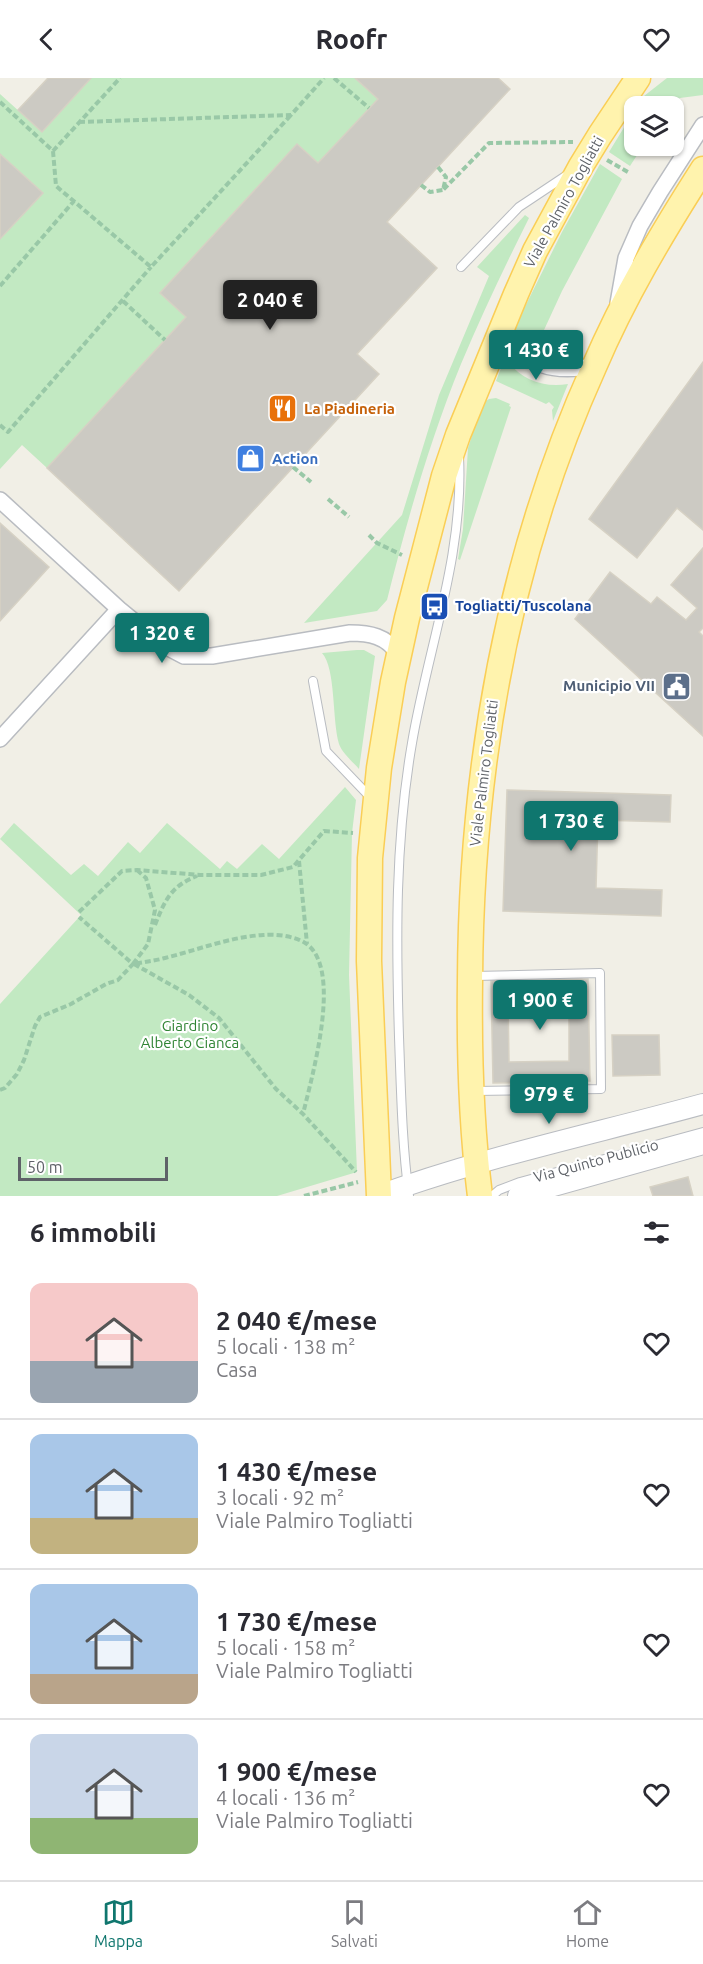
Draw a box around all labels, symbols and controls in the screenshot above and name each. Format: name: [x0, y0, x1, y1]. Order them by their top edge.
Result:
icon: back: [30, 23, 63, 56]
icon: heart: [640, 23, 673, 56]
text: Roofr: [316, 24, 387, 54]
map controls: [624, 96, 684, 156]
button: layers: [624, 96, 684, 156]
street label: Viale Palmiro Togliatti: [520, 133, 607, 270]
pin: 2 040 €: [215, 280, 325, 331]
text: 2 040 €: [237, 288, 303, 311]
pin: 1 430 €: [481, 330, 591, 381]
text: 1 430 €: [503, 338, 569, 361]
restaurant icon: La Piadineria: [267, 393, 299, 425]
place label: La Piadineria: [304, 400, 395, 417]
shop icon: Action: [235, 443, 267, 475]
place label: Action: [272, 450, 318, 467]
bus stop icon: Togliatti/Tuscolana: [418, 590, 450, 622]
place label: Togliatti/Tuscolana: [455, 597, 592, 614]
pin: 1 320 €: [107, 613, 217, 664]
text: 1 320 €: [129, 621, 195, 644]
public building icon: Municipio VII: [660, 670, 692, 702]
place label: Municipio VII: [563, 677, 655, 694]
street label: Viale Palmiro Togliatti: [466, 699, 501, 847]
pin: 1 730 €: [516, 801, 626, 852]
text: 1 730 €: [538, 809, 604, 832]
pin: 1 900 €: [485, 980, 595, 1031]
text: 1 900 €: [507, 988, 573, 1011]
park label: Giardino Alberto Cianca: [141, 1017, 239, 1051]
pin: 979 €: [507, 1074, 591, 1125]
text: 979 €: [524, 1082, 574, 1105]
street label: Via Quinto Publicio: [532, 1136, 660, 1185]
scale bar: [18, 1154, 168, 1182]
text: 50 m: [27, 1158, 63, 1176]
icon: filters: [640, 1216, 673, 1249]
text: 6 immobili: [30, 1218, 156, 1247]
text: 2 040 €/mese: [216, 1306, 377, 1335]
icon: home: [78, 1307, 150, 1379]
icon: heart: [640, 1327, 673, 1360]
text: 5 locali · 138 m²: [216, 1335, 355, 1358]
text: Casa: [216, 1358, 258, 1381]
text: 1 430 €/mese: [216, 1457, 377, 1486]
icon: home: [78, 1458, 150, 1530]
icon: heart: [640, 1478, 673, 1511]
text: 3 locali · 92 m²: [216, 1486, 344, 1509]
text: Viale Palmiro Togliatti: [216, 1509, 413, 1532]
text: 1 730 €/mese: [216, 1607, 377, 1636]
icon: home: [78, 1608, 150, 1680]
icon: heart: [640, 1628, 673, 1661]
text: 5 locali · 158 m²: [216, 1636, 355, 1659]
text: Viale Palmiro Togliatti: [216, 1659, 413, 1682]
text: 1 900 €/mese: [216, 1757, 377, 1786]
icon: home: [78, 1758, 150, 1830]
icon: heart: [640, 1778, 673, 1811]
text: 4 locali · 136 m²: [216, 1786, 355, 1809]
text: Viale Palmiro Togliatti: [216, 1809, 413, 1832]
tab: Mappa: [94, 1896, 143, 1950]
tab: Salvati: [331, 1896, 378, 1950]
tab: Home: [566, 1896, 609, 1950]

